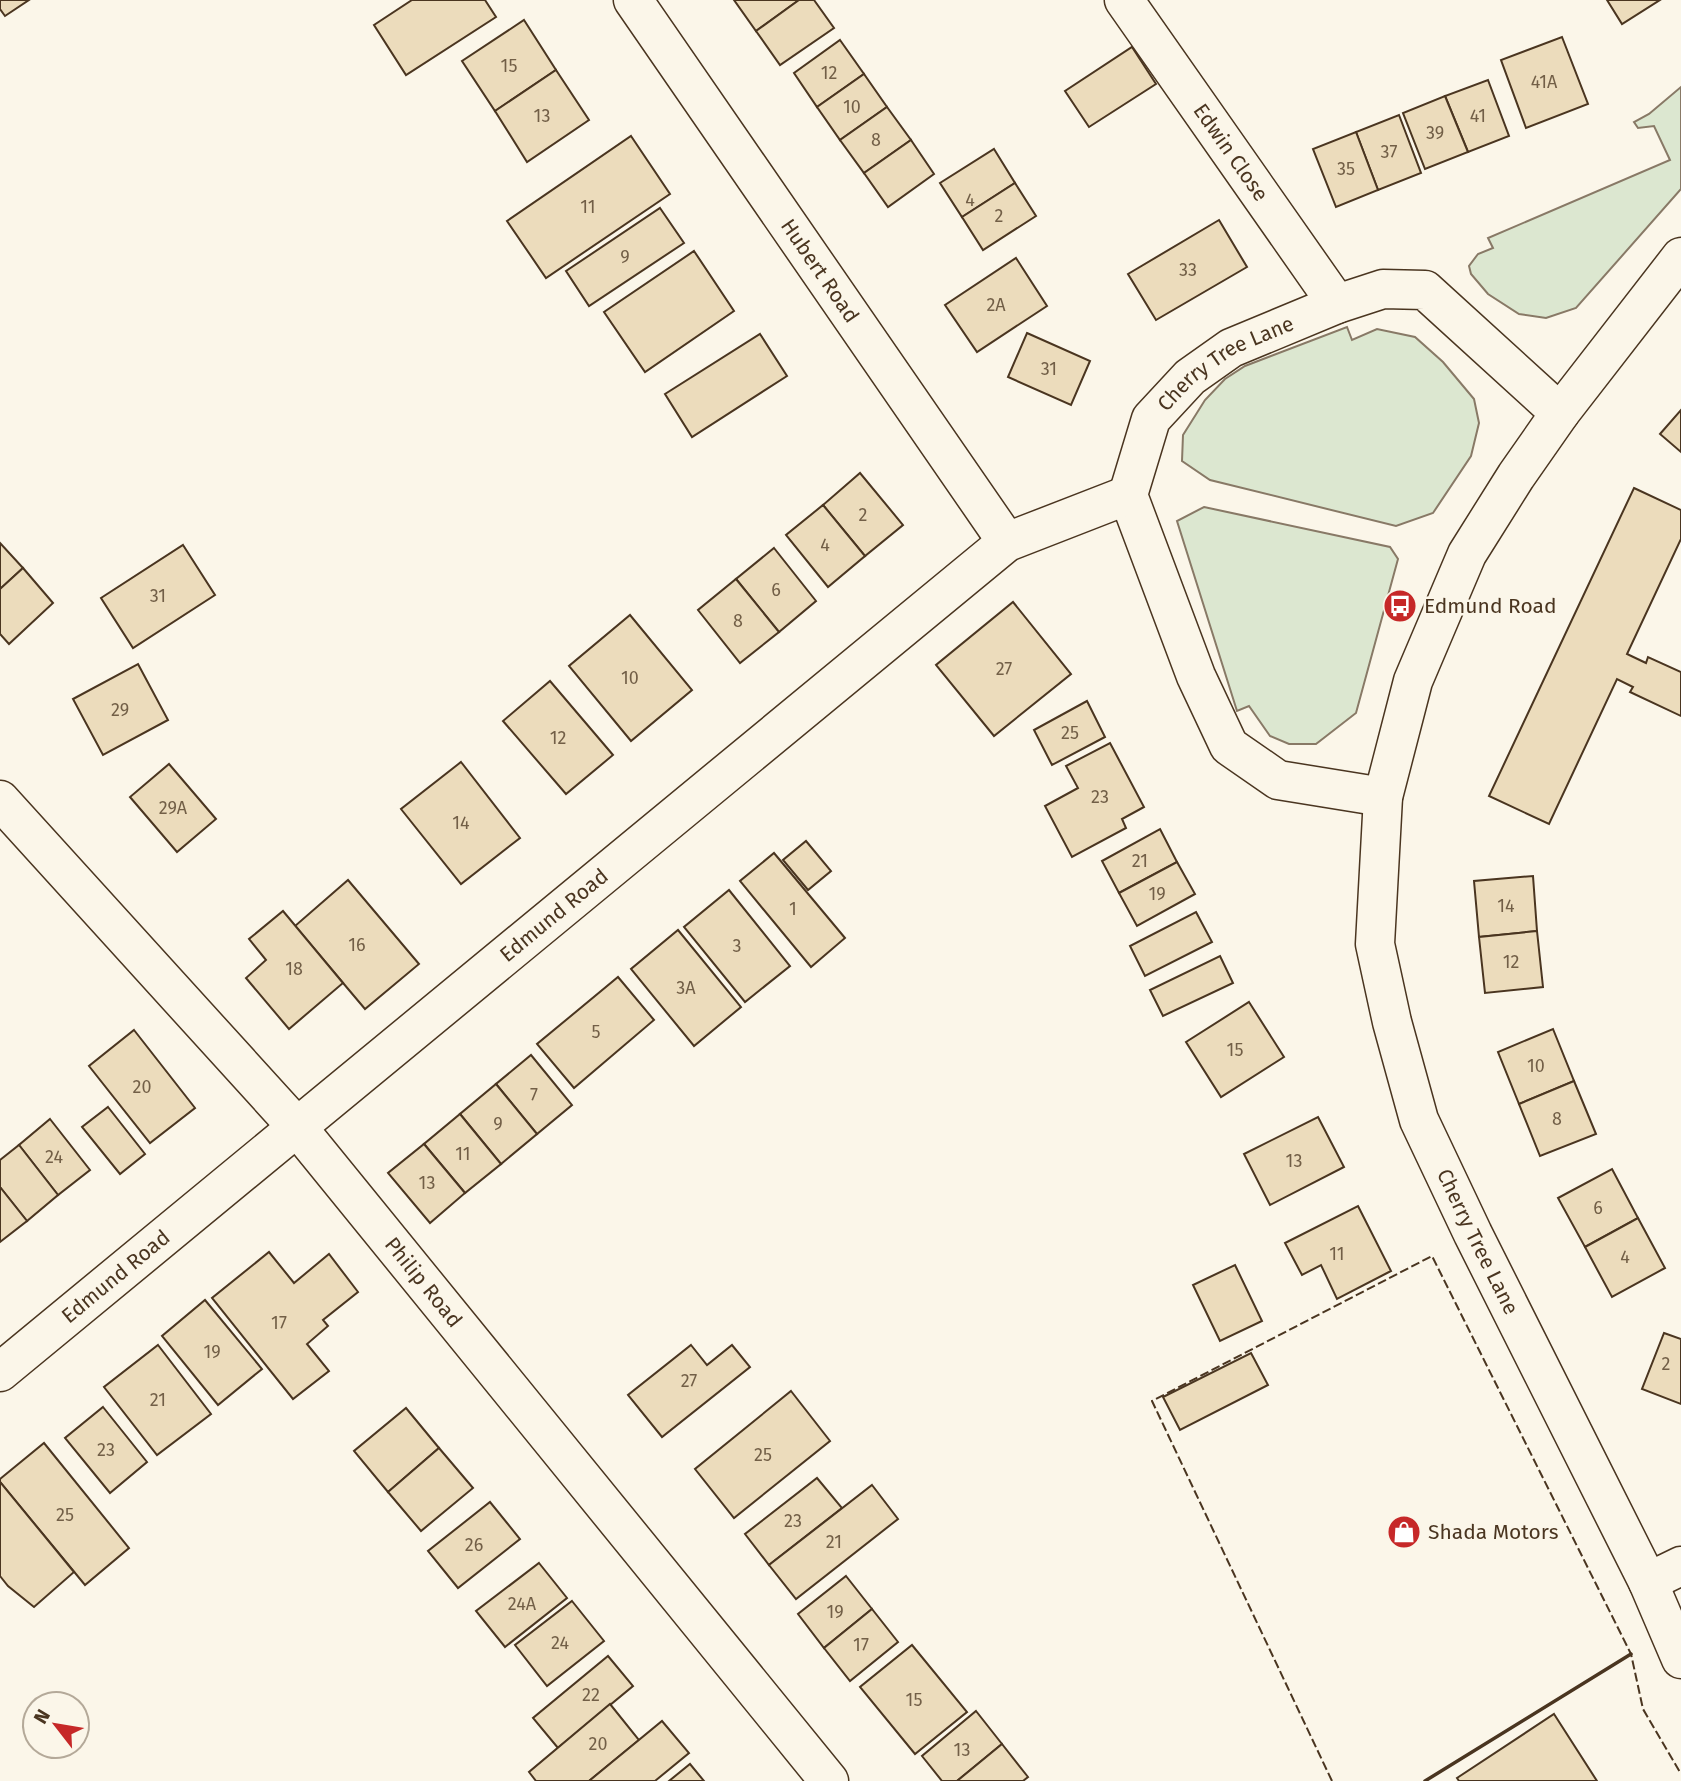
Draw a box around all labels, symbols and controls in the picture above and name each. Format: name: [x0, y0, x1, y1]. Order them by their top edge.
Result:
house number: 15: [501, 55, 517, 77]
house number: 12: [821, 62, 837, 84]
house number: 41A: [1531, 71, 1558, 93]
house number: 10: [843, 96, 861, 118]
street label: Edwin Close: [1188, 98, 1274, 206]
house number: 13: [534, 105, 550, 127]
house number: 41: [1470, 105, 1486, 127]
house number: 39: [1426, 122, 1444, 144]
house number: 8: [871, 129, 881, 151]
house number: 37: [1381, 141, 1397, 163]
house number: 35: [1337, 158, 1355, 180]
house number: 4: [965, 189, 975, 211]
house number: 11: [580, 196, 596, 218]
house number: 2: [995, 205, 1004, 227]
street label: Hubert Road: [775, 214, 865, 328]
house number: 9: [620, 246, 630, 268]
house number: 33: [1179, 259, 1197, 281]
house number: 2A: [986, 294, 1006, 316]
street label: Cherry Tree Lane: [1152, 310, 1298, 417]
house number: 31: [1041, 358, 1057, 380]
house number: 2: [859, 504, 868, 526]
house number: 4: [820, 534, 830, 556]
house number: 6: [771, 579, 781, 601]
house number: 31: [150, 585, 166, 607]
bus stop icon: Edmund Road: [1381, 587, 1419, 625]
place label: Edmund Road: [1424, 593, 1556, 619]
house number: 8: [733, 610, 743, 632]
house number: 27: [996, 658, 1012, 680]
house number: 10: [621, 667, 639, 689]
house number: 29: [111, 699, 129, 721]
house number: 25: [1061, 722, 1079, 744]
house number: 12: [550, 727, 566, 749]
house number: 23: [1091, 786, 1109, 808]
house number: 29A: [159, 797, 188, 819]
house number: 14: [452, 812, 470, 834]
house number: 21: [1132, 850, 1148, 872]
street label: Edmund Road: [495, 863, 613, 968]
house number: 19: [1148, 883, 1166, 905]
house number: 14: [1497, 895, 1515, 917]
house number: 1: [789, 898, 797, 920]
house number: 16: [348, 934, 366, 956]
house number: 3: [733, 935, 741, 957]
house number: 12: [1503, 951, 1519, 973]
house number: 18: [285, 958, 303, 980]
house number: 3A: [676, 977, 696, 999]
house number: 5: [591, 1021, 601, 1043]
house number: 15: [1227, 1039, 1243, 1061]
house number: 10: [1527, 1055, 1545, 1077]
house number: 20: [133, 1076, 151, 1098]
house number: 7: [530, 1084, 538, 1106]
house number: 8: [1552, 1108, 1562, 1130]
house number: 9: [493, 1113, 503, 1135]
house number: 11: [455, 1143, 471, 1165]
house number: 24: [45, 1146, 63, 1168]
house number: 13: [1286, 1150, 1302, 1172]
street label: Cherry Tree Lane: [1431, 1165, 1524, 1319]
house number: 13: [419, 1172, 435, 1194]
house number: 6: [1593, 1197, 1603, 1219]
street label: Edmund Road: [56, 1224, 175, 1329]
street label: Philip Road: [379, 1232, 468, 1333]
house number: 11: [1329, 1243, 1345, 1265]
house number: 4: [1620, 1246, 1630, 1268]
house number: 17: [271, 1312, 287, 1334]
house number: 19: [203, 1341, 221, 1363]
house number: 2: [1662, 1353, 1671, 1375]
house number: 27: [681, 1370, 697, 1392]
house number: 21: [150, 1389, 166, 1411]
house number: 23: [97, 1439, 115, 1461]
house number: 25: [754, 1444, 772, 1466]
house number: 25: [56, 1504, 74, 1526]
house number: 23: [784, 1510, 802, 1532]
shop icon: Shada Motors: [1385, 1513, 1423, 1551]
place label: Shada Motors: [1428, 1519, 1559, 1545]
house number: 21: [826, 1531, 842, 1553]
house number: 26: [465, 1534, 483, 1556]
house number: 24A: [508, 1593, 537, 1615]
house number: 19: [826, 1601, 844, 1623]
house number: 24: [551, 1632, 569, 1654]
house number: 17: [853, 1634, 869, 1656]
house number: 22: [582, 1684, 600, 1706]
house number: 15: [906, 1689, 922, 1711]
north arrow: [21, 1690, 91, 1760]
text: N: [29, 1705, 55, 1728]
house number: 20: [589, 1733, 607, 1755]
house number: 13: [954, 1739, 970, 1761]

